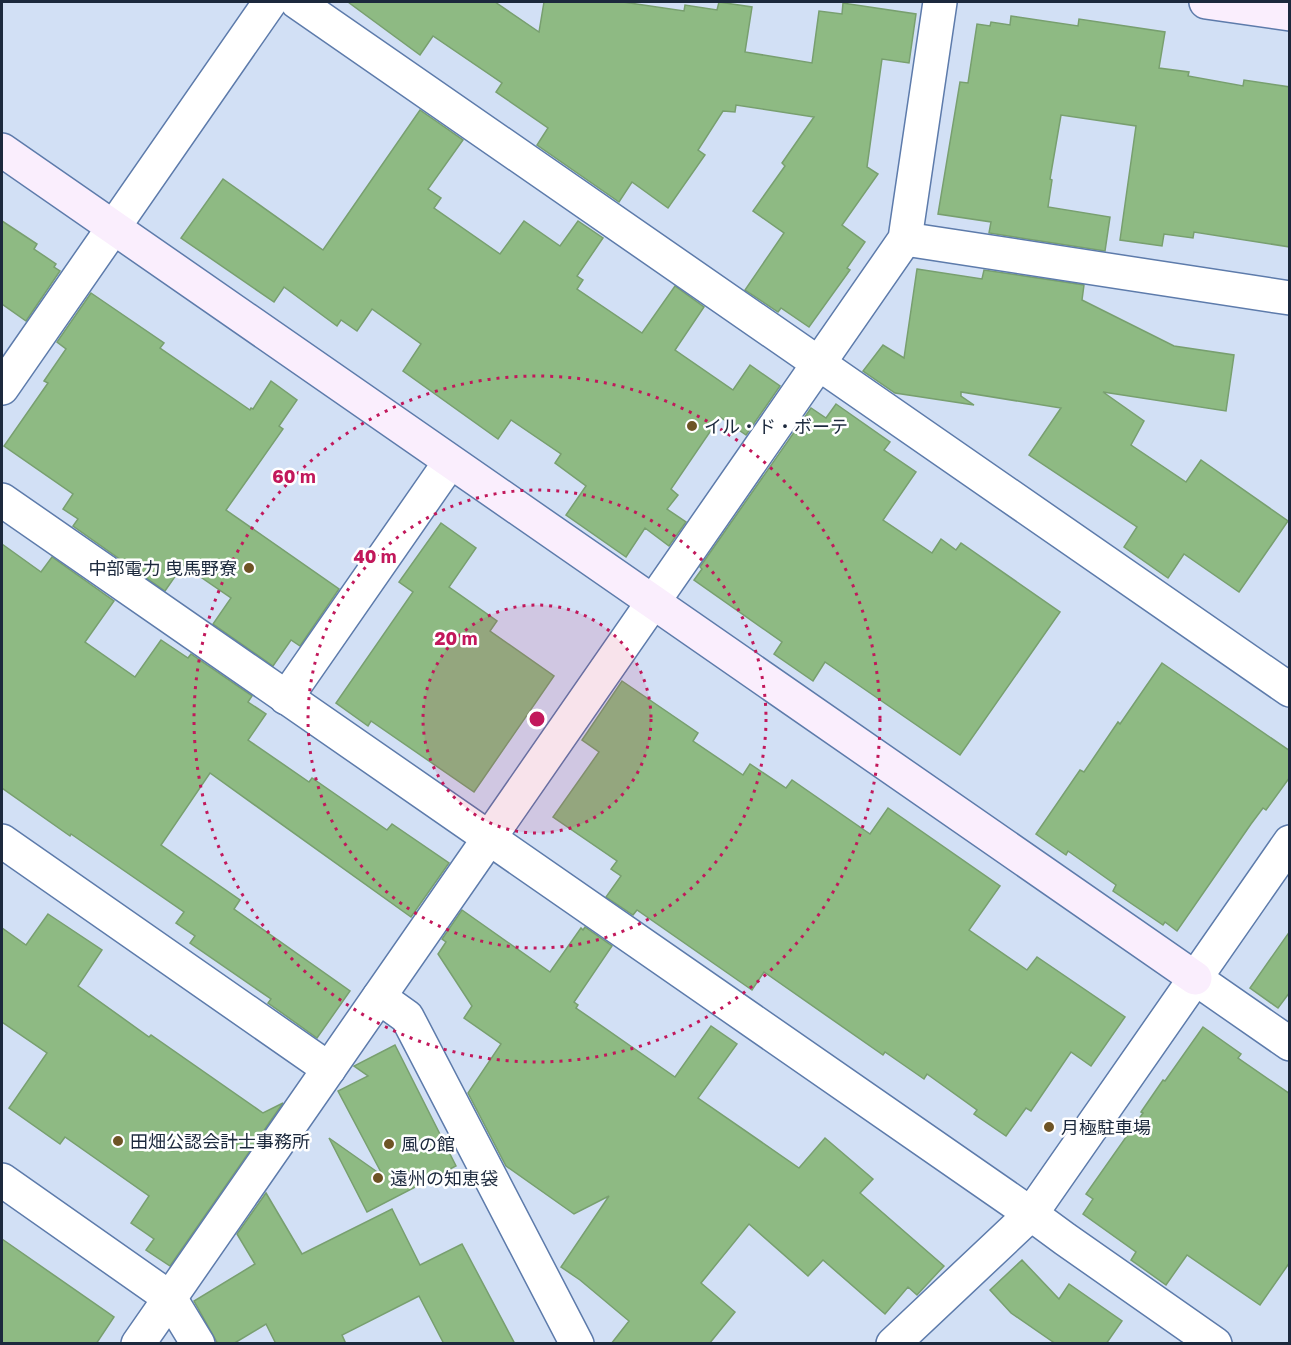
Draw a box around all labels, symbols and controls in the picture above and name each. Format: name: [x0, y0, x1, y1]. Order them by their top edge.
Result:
place label: イル・ド・ボーテ: [704, 415, 848, 437]
marker: イル・ド・ボーテ: [685, 419, 699, 433]
text: 60 m: [272, 465, 316, 487]
text: 40 m: [353, 545, 397, 567]
place label: 中部電力 曳馬野寮: [89, 557, 237, 579]
marker: 中部電力 曳馬野寮: [242, 561, 256, 575]
text: 20 m: [435, 627, 477, 649]
centre of rings: [527, 709, 547, 729]
place label: 月極駐車場: [1061, 1116, 1151, 1138]
marker: 月極駐車場: [1042, 1120, 1056, 1134]
place label: 田畑公認会計士事務所: [130, 1130, 310, 1152]
place label: 風の館: [401, 1133, 455, 1155]
marker: 田畑公認会計士事務所: [111, 1134, 125, 1148]
marker: 風の館: [382, 1137, 396, 1151]
place label: 遠州の知恵袋: [390, 1167, 498, 1189]
marker: 遠州の知恵袋: [371, 1171, 385, 1185]

